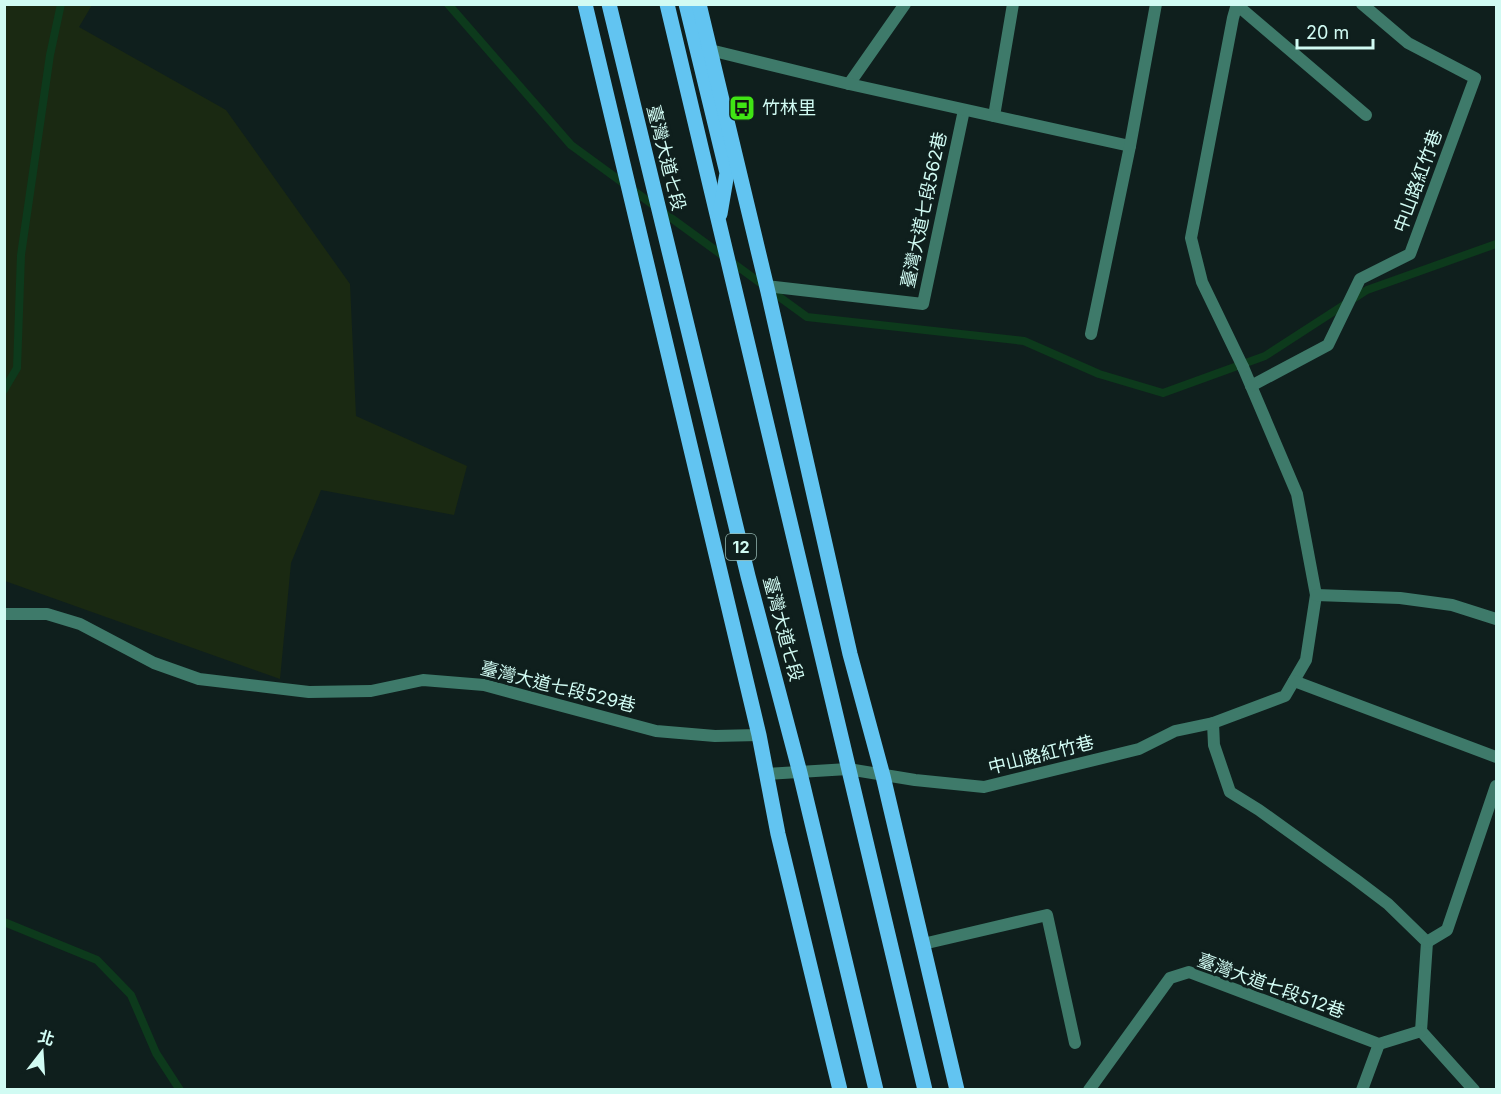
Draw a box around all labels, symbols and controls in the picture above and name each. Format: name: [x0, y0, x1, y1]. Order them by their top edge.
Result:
scale bar: [1297, 12, 1374, 50]
text: 20 m: [1306, 22, 1349, 43]
bus stop icon: 竹林里: [727, 93, 757, 123]
place label: 竹林里: [762, 97, 816, 118]
street label: 臺灣大道七段: [643, 103, 690, 213]
street label: 中山路紅竹巷: [1389, 126, 1446, 235]
street label: 臺灣大道七段562巷: [897, 130, 950, 290]
road number: 12: [726, 534, 756, 560]
street label: 臺灣大道七段: [759, 574, 808, 684]
street label: 臺灣大道七段529巷: [478, 657, 638, 716]
street label: 中山路紅竹巷: [986, 731, 1096, 778]
street label: 臺灣大道七段512巷: [1195, 949, 1348, 1022]
north arrow: [12, 1022, 72, 1082]
text: 北: [36, 1026, 57, 1050]

